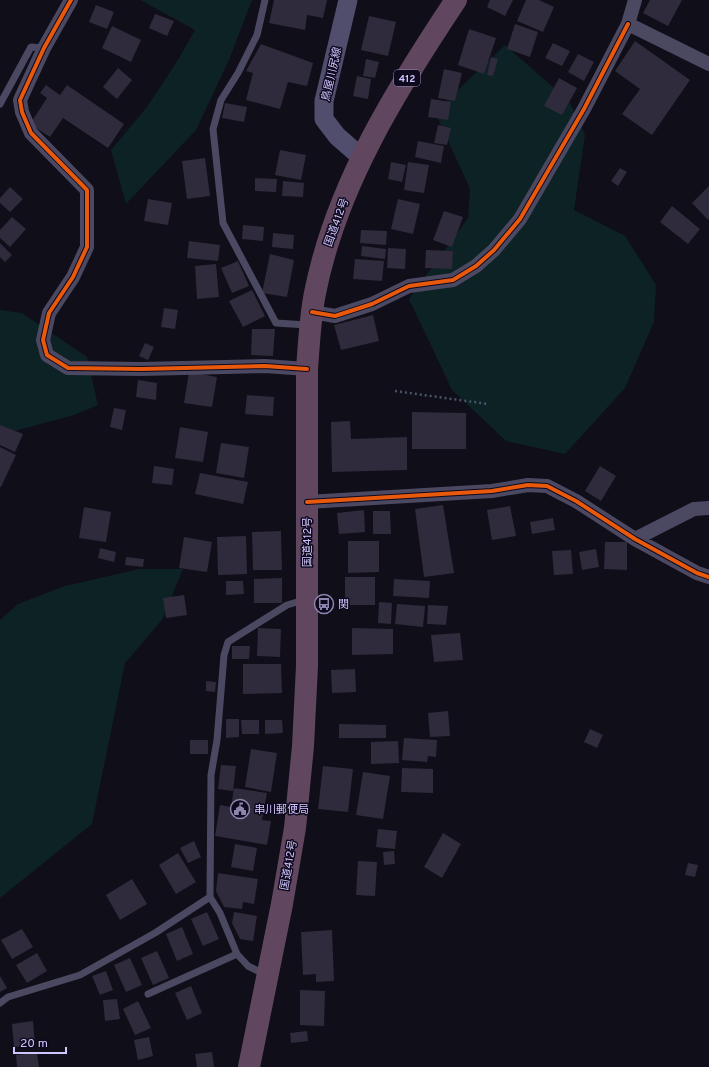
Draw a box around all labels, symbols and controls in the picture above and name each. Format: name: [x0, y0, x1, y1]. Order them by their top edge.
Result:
street label: 鳥屋川尻線: [319, 46, 345, 103]
road number: 412: [394, 70, 420, 86]
street label: 国道412号: [322, 196, 352, 249]
street label: 国道412号: [301, 517, 315, 567]
bus stop icon: 関: [313, 593, 335, 615]
place label: 関: [338, 598, 349, 612]
public building icon: 串川郵便局: [229, 798, 251, 820]
place label: 串川郵便局: [254, 803, 309, 817]
street label: 国道412号: [278, 839, 300, 891]
scale bar: [14, 1029, 66, 1055]
text: 20 m: [20, 1036, 48, 1052]

